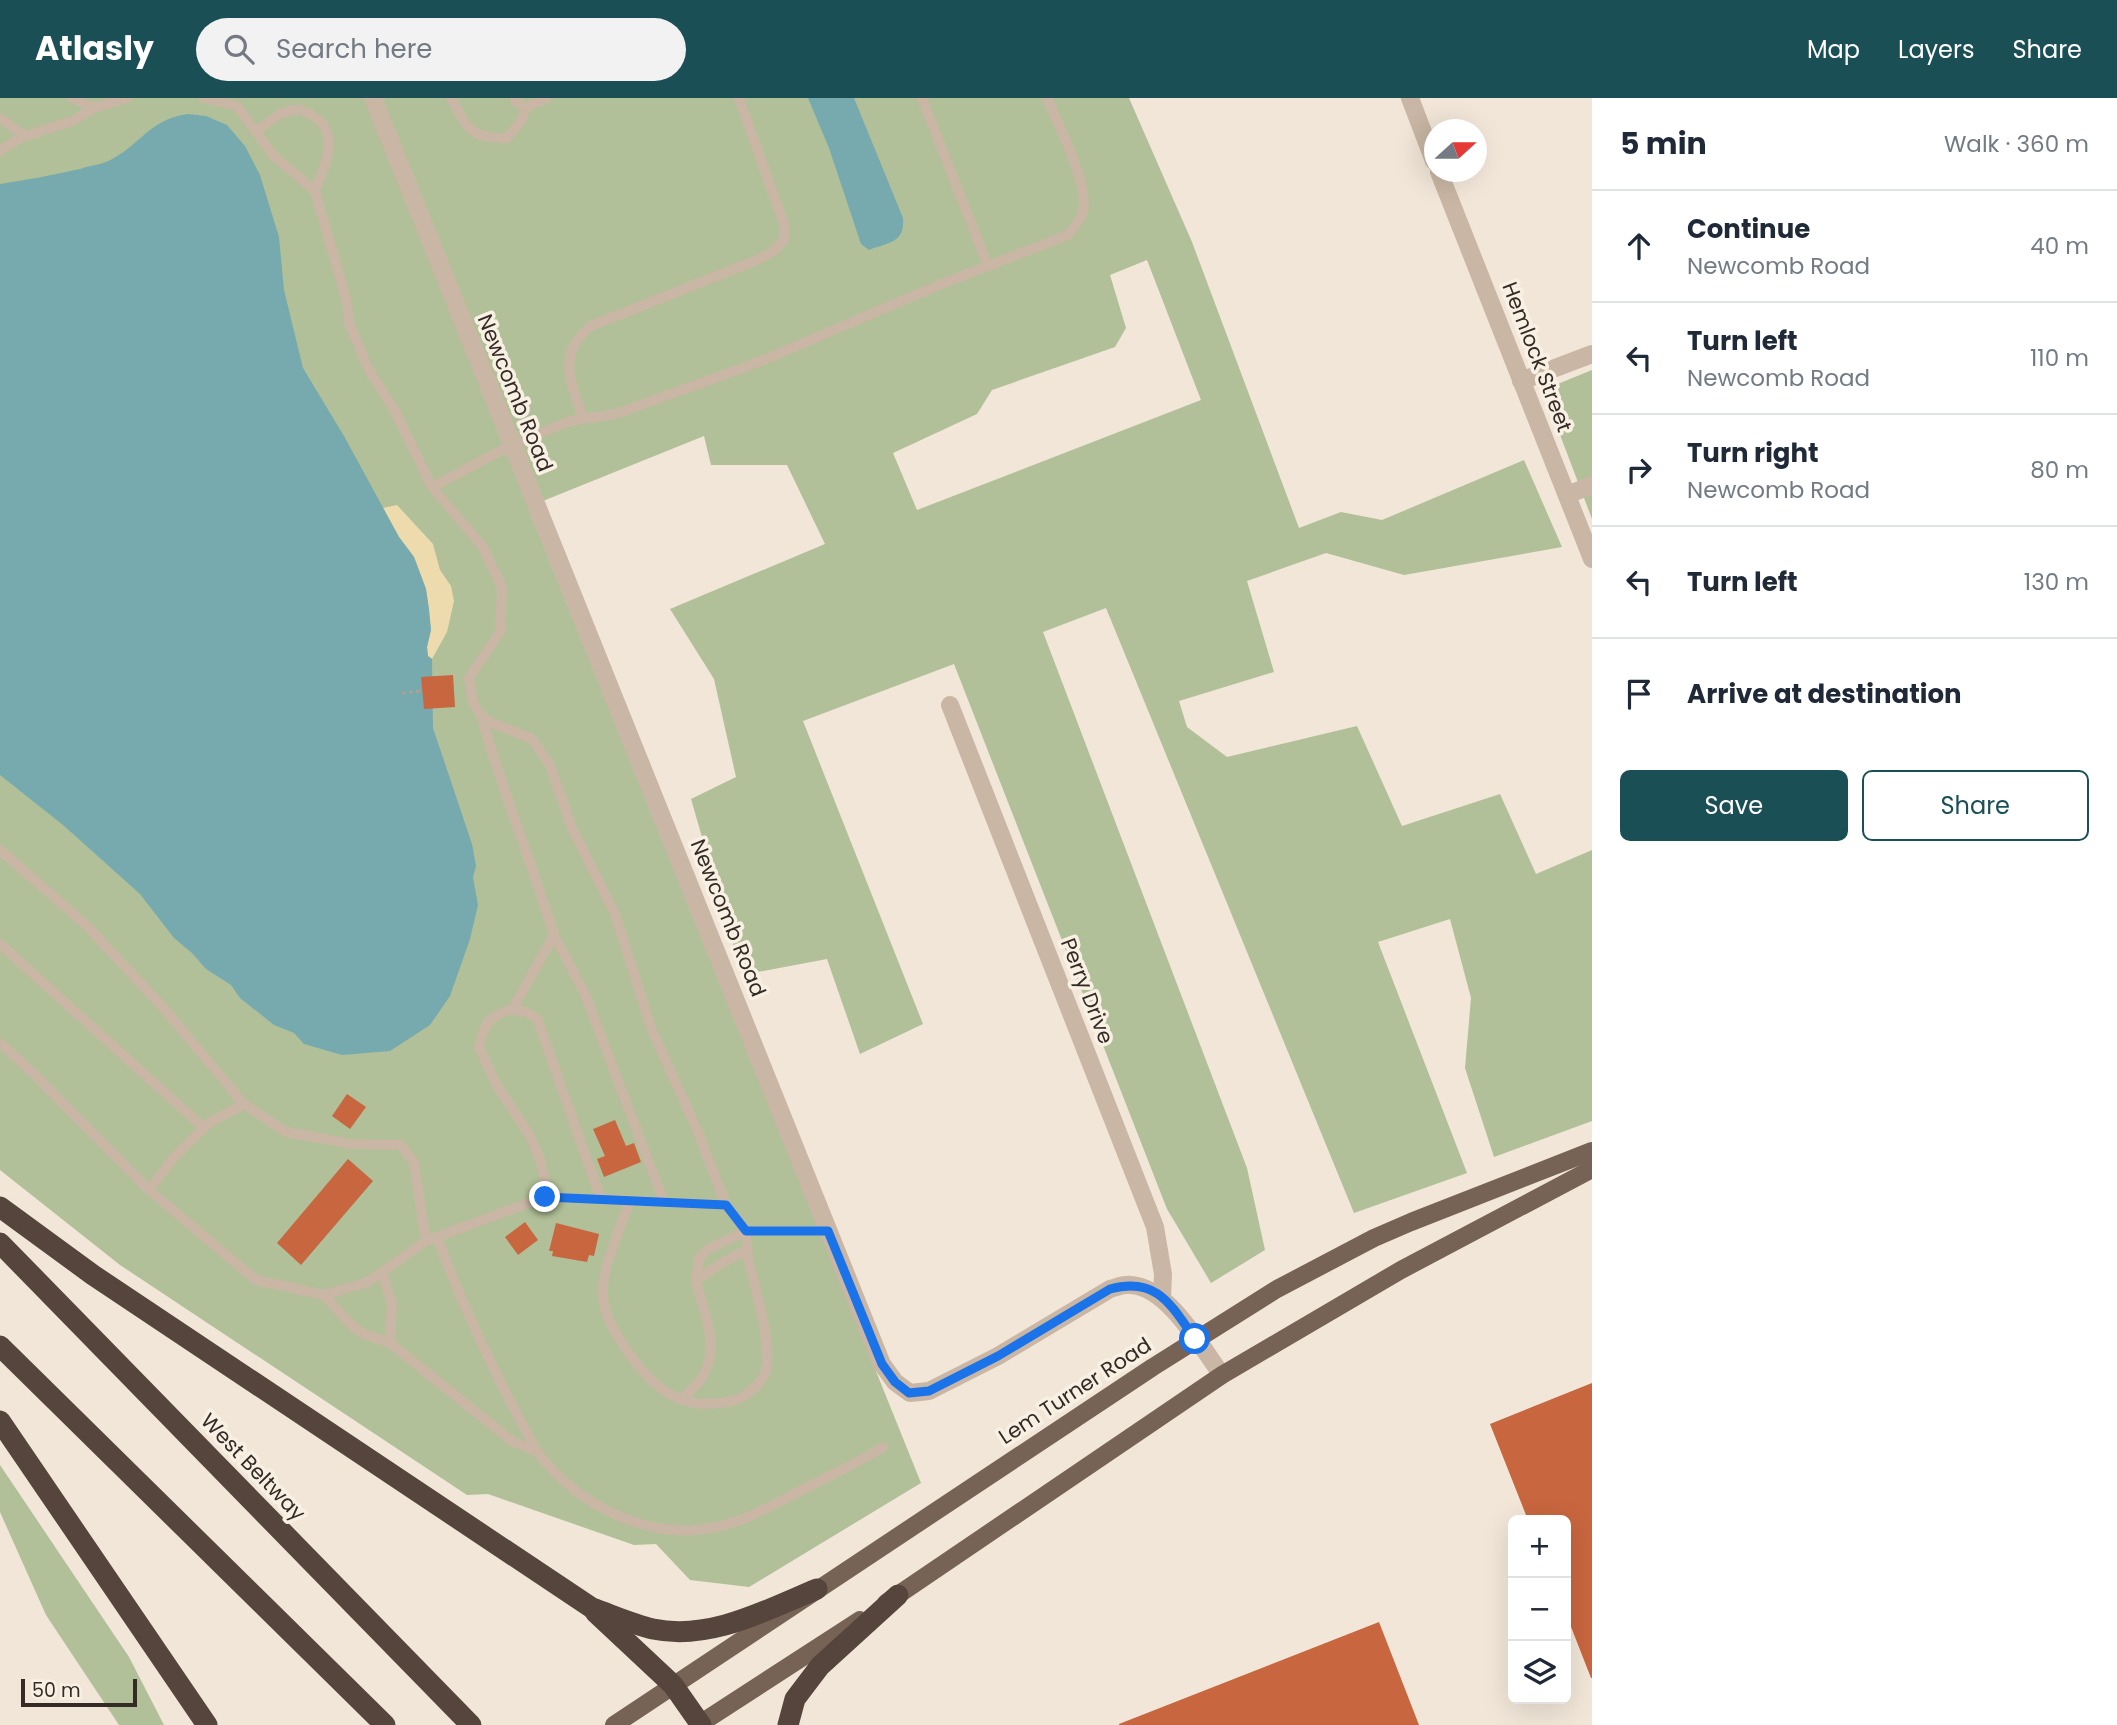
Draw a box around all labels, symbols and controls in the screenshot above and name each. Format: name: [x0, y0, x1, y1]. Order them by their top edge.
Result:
search box: [196, 18, 686, 81]
text: Atlasly: [35, 25, 154, 72]
icon: search: [220, 30, 258, 68]
text: Search here: [276, 31, 432, 67]
text: Map: [1807, 33, 1860, 66]
text: Layers: [1898, 33, 1974, 66]
text: Share: [2012, 33, 2082, 66]
north arrow: [1424, 119, 1487, 182]
text: 5 min: [1620, 122, 1707, 165]
text: Walk · 360 m: [1944, 128, 2089, 160]
text: Continue: [1687, 211, 1810, 247]
icon: ahead: [1620, 227, 1658, 265]
text: 40 m: [2030, 230, 2089, 262]
text: Newcomb Road: [1687, 250, 1870, 282]
street label: Hemlock Street: [1496, 278, 1579, 436]
street label: Newcomb Road: [471, 310, 560, 476]
text: Turn left: [1687, 323, 1798, 359]
icon: left: [1620, 339, 1658, 377]
text: 110 m: [2030, 342, 2089, 374]
text: Newcomb Road: [1687, 362, 1870, 394]
text: Turn right: [1687, 435, 1819, 471]
icon: right: [1620, 451, 1658, 489]
text: 80 m: [2030, 454, 2089, 486]
text: Newcomb Road: [1687, 474, 1870, 506]
icon: left: [1620, 563, 1658, 601]
text: Turn left: [1687, 564, 1798, 600]
text: 130 m: [2024, 566, 2089, 598]
icon: arrive: [1620, 675, 1658, 713]
text: Arrive at destination: [1687, 676, 1962, 712]
button: Save: [1620, 770, 1848, 841]
button: Share: [1862, 770, 2089, 841]
street label: Newcomb Road: [684, 835, 773, 1001]
street label: Perry Drive: [1054, 934, 1121, 1048]
route end: [529, 1181, 560, 1212]
route start: [1179, 1323, 1210, 1354]
street label: Lem Turner Road: [993, 1330, 1157, 1451]
street label: West Beltway: [194, 1406, 312, 1527]
map controls: [1508, 1515, 1571, 1704]
button: +: [1508, 1515, 1571, 1578]
button: −: [1508, 1578, 1571, 1641]
button: layers: [1508, 1641, 1571, 1704]
scale bar: [21, 1676, 136, 1708]
text: 50 m: [32, 1677, 81, 1704]

